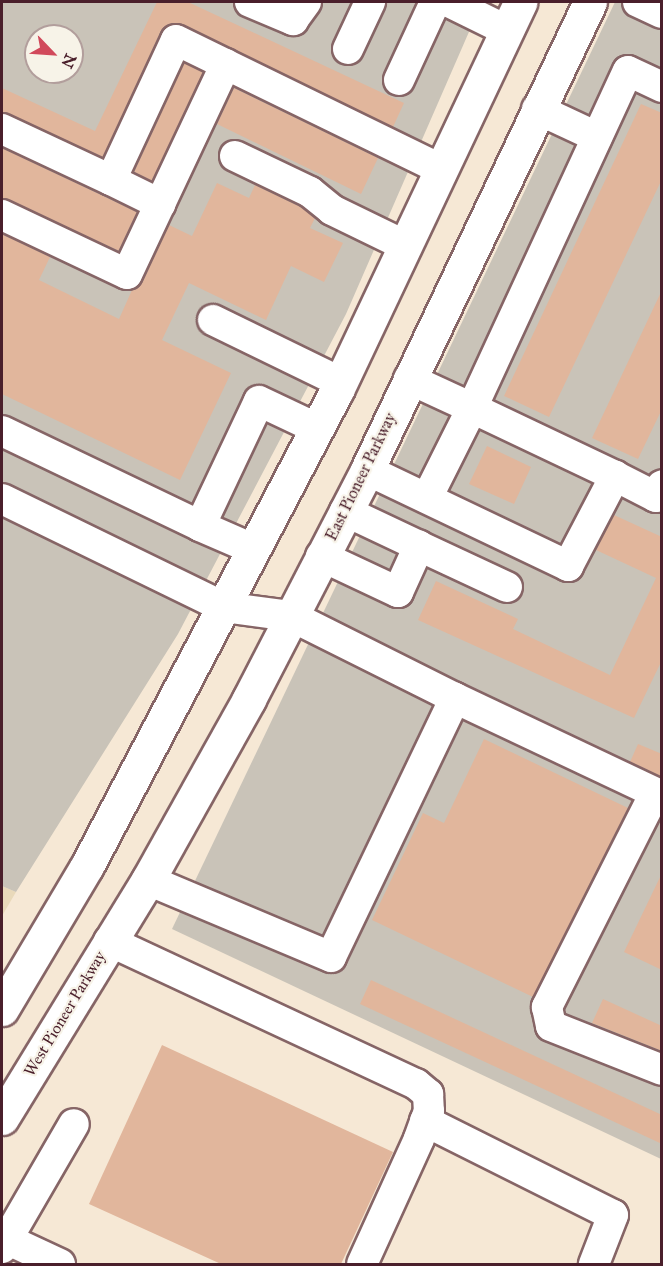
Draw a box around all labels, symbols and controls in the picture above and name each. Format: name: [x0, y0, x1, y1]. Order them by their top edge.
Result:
north arrow: [24, 24, 84, 84]
text: N: [57, 51, 80, 71]
street label: East Pioneer Parkway: [322, 410, 400, 544]
street label: West Pioneer Parkway: [20, 948, 110, 1080]

